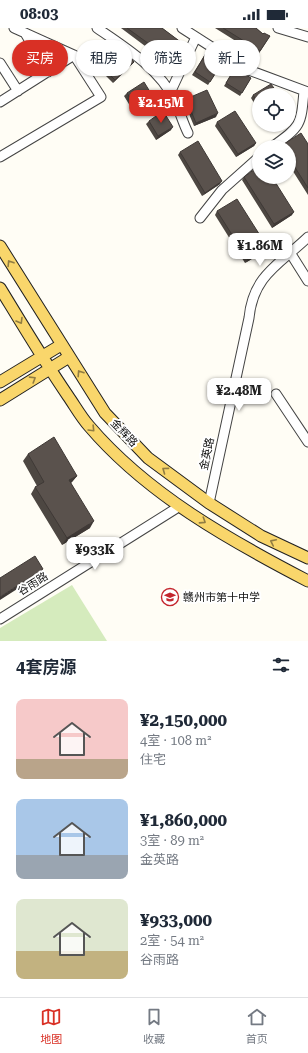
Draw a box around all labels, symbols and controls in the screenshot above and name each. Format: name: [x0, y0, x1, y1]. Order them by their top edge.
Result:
text: 08:03: [20, 5, 58, 23]
chip: 买房: [12, 40, 68, 76]
chip: 租房: [76, 40, 132, 76]
chip: 筛选: [140, 40, 196, 76]
chip: 新上: [204, 40, 260, 76]
map controls: [252, 88, 296, 184]
button: locate: [252, 88, 296, 132]
pin: ¥2.15M: [128, 90, 194, 124]
text: ¥2.15M: [138, 95, 184, 110]
button: layers: [252, 140, 296, 184]
pin: ¥1.86M: [227, 233, 293, 267]
text: ¥1.86M: [237, 238, 283, 253]
one-way arrow: [8, 260, 15, 267]
one-way arrow: [16, 317, 23, 324]
one-way arrow: [77, 370, 84, 377]
one-way arrow: [29, 376, 36, 384]
pin: ¥2.48M: [206, 378, 272, 412]
text: ¥2.48M: [216, 383, 262, 398]
street label: 金辉路: [108, 417, 140, 449]
one-way arrow: [87, 424, 95, 432]
street label: 金英路: [197, 437, 217, 471]
one-way arrow: [162, 468, 169, 475]
one-way arrow: [199, 516, 206, 524]
pin: ¥933K: [67, 537, 123, 571]
one-way arrow: [269, 539, 277, 547]
text: ¥933K: [75, 542, 115, 557]
street label: 谷雨路: [16, 570, 50, 598]
school or university icon: 赣州市第十中学: [160, 587, 180, 607]
place label: 赣州市第十中学: [183, 591, 260, 604]
icon: filters: [270, 654, 292, 676]
text: 4套房源: [16, 657, 77, 677]
text: ¥2,150,000: [140, 710, 227, 730]
icon: home: [48, 715, 96, 763]
text: 4室 · 108 m²: [140, 733, 211, 748]
text: 住宅: [140, 752, 166, 767]
text: ¥1,860,000: [140, 810, 227, 830]
icon: home: [48, 815, 96, 863]
text: 3室 · 89 m²: [140, 833, 204, 848]
text: 金英路: [140, 852, 179, 867]
text: ¥933,000: [140, 910, 212, 930]
icon: home: [48, 915, 96, 963]
text: 2室 · 54 m²: [140, 933, 204, 948]
text: 谷雨路: [140, 952, 179, 967]
tab: 地图: [40, 1006, 62, 1046]
tab: 收藏: [143, 1006, 165, 1046]
tab: 首页: [246, 1006, 268, 1046]

